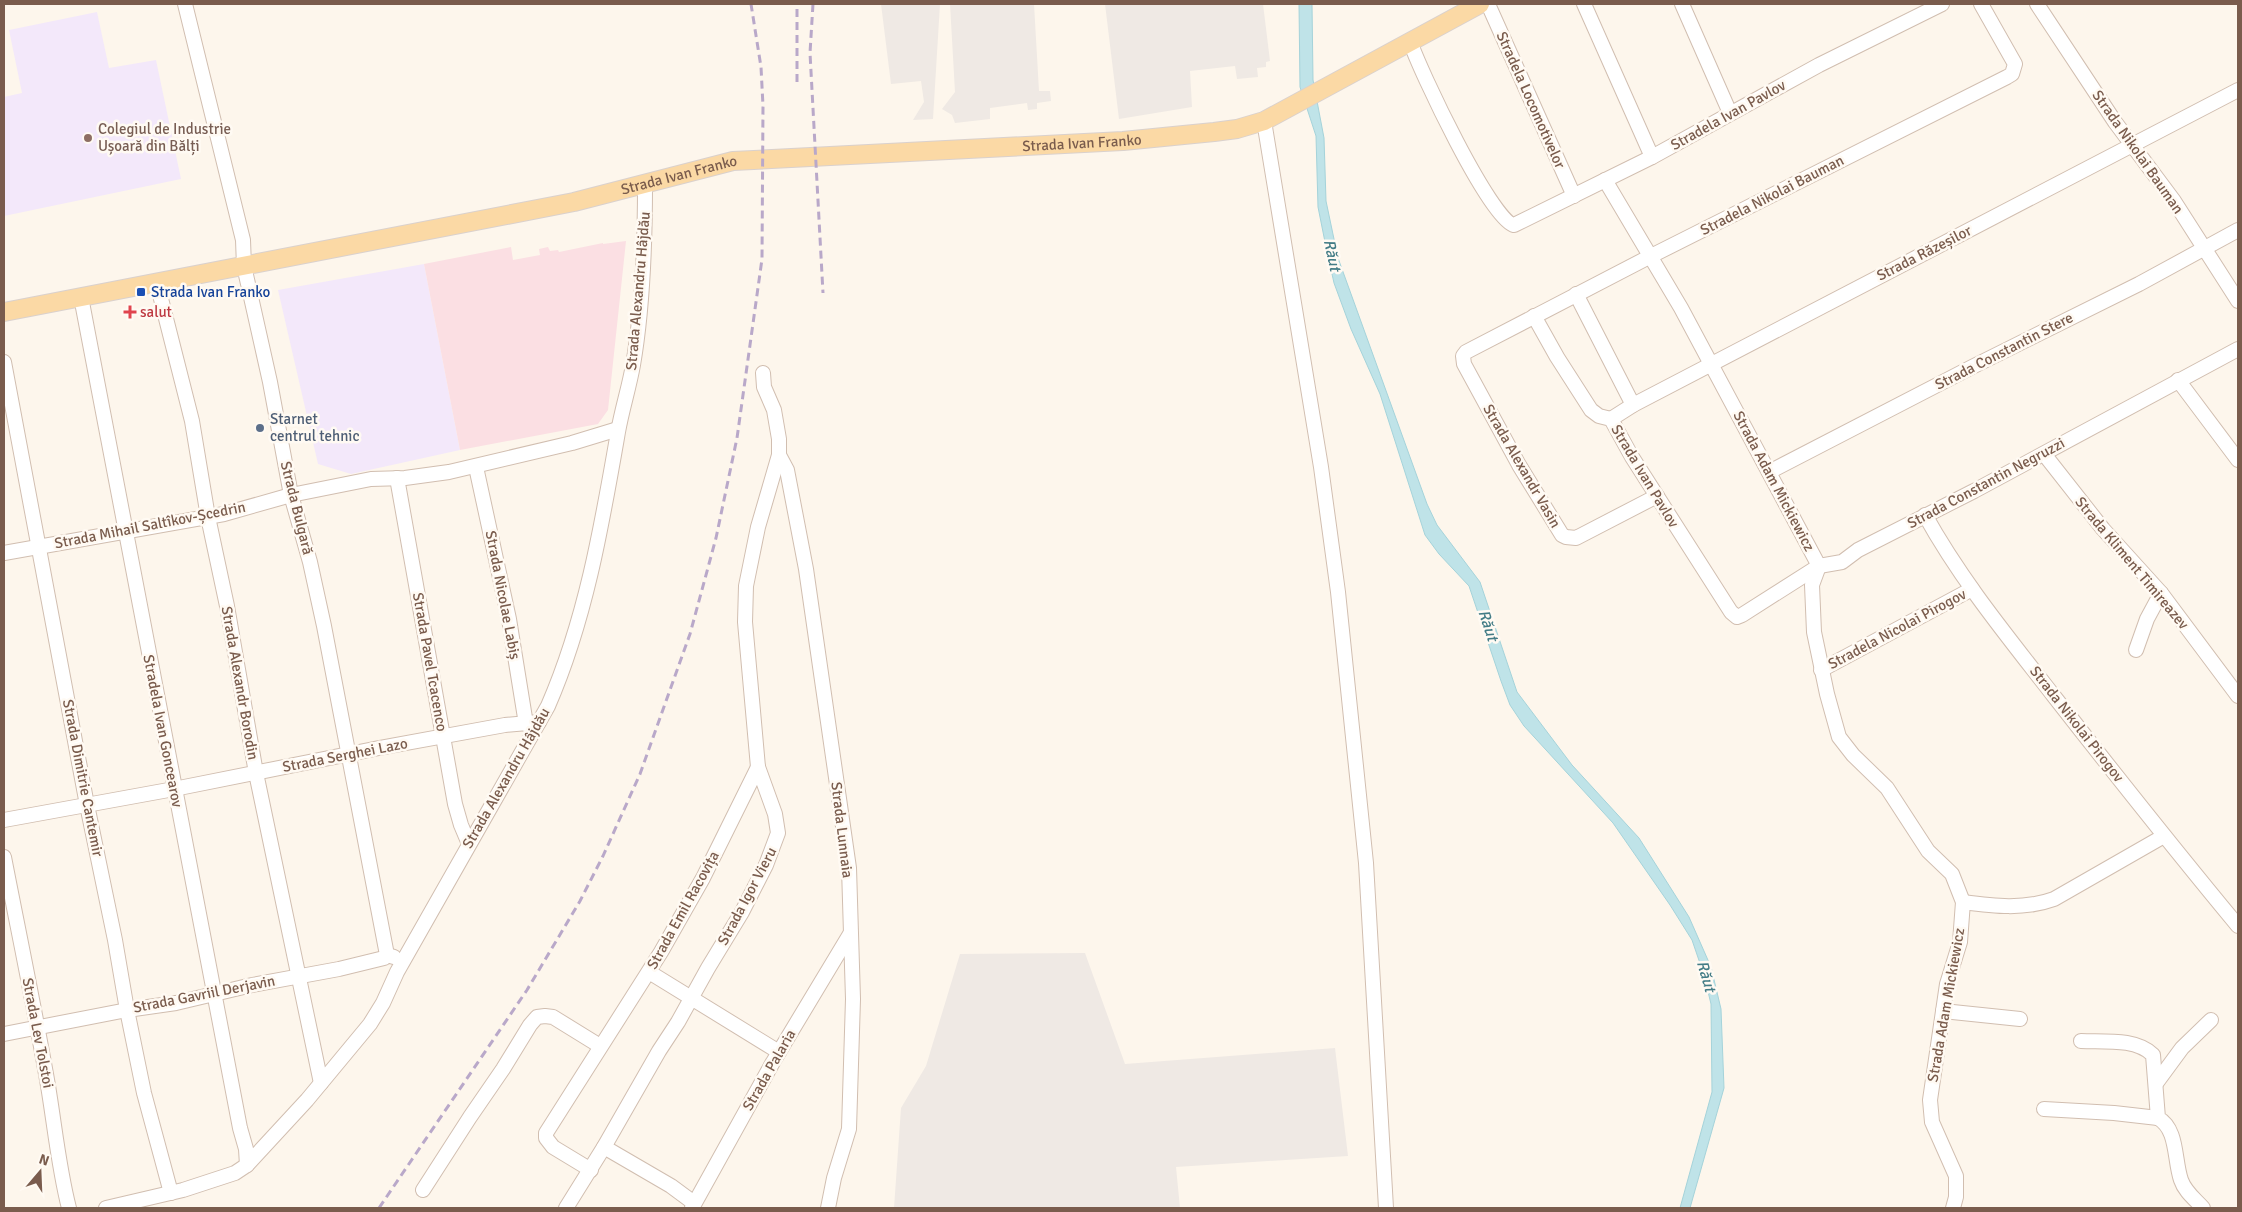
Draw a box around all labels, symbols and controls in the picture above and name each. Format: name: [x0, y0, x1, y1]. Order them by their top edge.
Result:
street label: Stradela Locomotivelor: [1493, 29, 1570, 172]
street label: Stradela Ivan Pavlov: [1667, 76, 1789, 154]
street label: Strada Nikolai Bauman: [2089, 87, 2187, 217]
place label: Colegiul de Industrie Ușoară din Bălți: [98, 120, 231, 156]
street label: Strada Ivan Franko: [1022, 130, 1143, 155]
marker: Colegiul de Industrie Ușoară din Bălți: [82, 132, 94, 144]
street label: Stradela Nikolai Bauman: [1697, 151, 1847, 239]
street label: Strada Ivan Franko: [619, 152, 738, 199]
street label: Strada Alexandru Hâjdău: [622, 211, 654, 371]
street label: Strada Răzeșilor: [1874, 221, 1975, 285]
water label: Răut: [1319, 237, 1346, 275]
place label: Strada Ivan Franko: [151, 283, 271, 301]
marker: Strada Ivan Franko: [135, 286, 147, 298]
place label: salut: [140, 303, 172, 321]
marker: salut: [124, 306, 136, 318]
street label: Strada Constantin Stere: [1932, 308, 2076, 394]
street label: Strada Alexandr Vasin: [1479, 401, 1565, 531]
street label: Strada Adam Mickiewicz: [1729, 408, 1819, 554]
place label: Starnet centrul tehnic: [270, 410, 359, 445]
street label: Strada Ivan Pavlov: [1607, 421, 1683, 531]
marker: Starnet centrul tehnic: [254, 422, 266, 434]
street label: Strada Constantin Negruzzi: [1904, 434, 2068, 532]
street label: Strada Bulgară: [277, 459, 317, 557]
street label: Strada Kliment Timireazev: [2071, 493, 2193, 633]
street label: Strada Mihail Saltîkov-Șcedrin: [53, 498, 247, 552]
street label: Strada Nicolae Labiș: [482, 529, 524, 661]
street label: Stradela Nicolai Pirogov: [1825, 585, 1969, 673]
street label: Strada Pavel Tcacenco: [409, 591, 451, 733]
street label: Strada Alexandr Borodin: [218, 605, 262, 761]
water label: Răut: [1474, 607, 1503, 646]
street label: Stradela Ivan Goncearov: [139, 653, 187, 809]
street label: Strada Nikolai Pirogov: [2026, 662, 2128, 786]
street label: Strada Dimitrie Cantemir: [59, 698, 107, 859]
street label: Strada Alexandru Hâjdău: [458, 704, 554, 852]
street label: Strada Serghei Lazo: [281, 734, 409, 776]
street label: Strada Lunnaia: [827, 781, 857, 879]
street label: Strada Igor Vieru: [714, 844, 780, 948]
street label: Strada Emil Racovița: [643, 848, 724, 973]
street label: Strada Adam Mickiewicz: [1924, 926, 1968, 1083]
water label: Răut: [1692, 958, 1721, 997]
street label: Strada Gavriil Derjavin: [131, 971, 277, 1017]
street label: Strada Lev Tolstoi: [18, 976, 58, 1090]
street label: Strada Palaria: [739, 1026, 799, 1114]
north arrow: [15, 1147, 65, 1197]
text: N: [37, 1151, 51, 1170]

